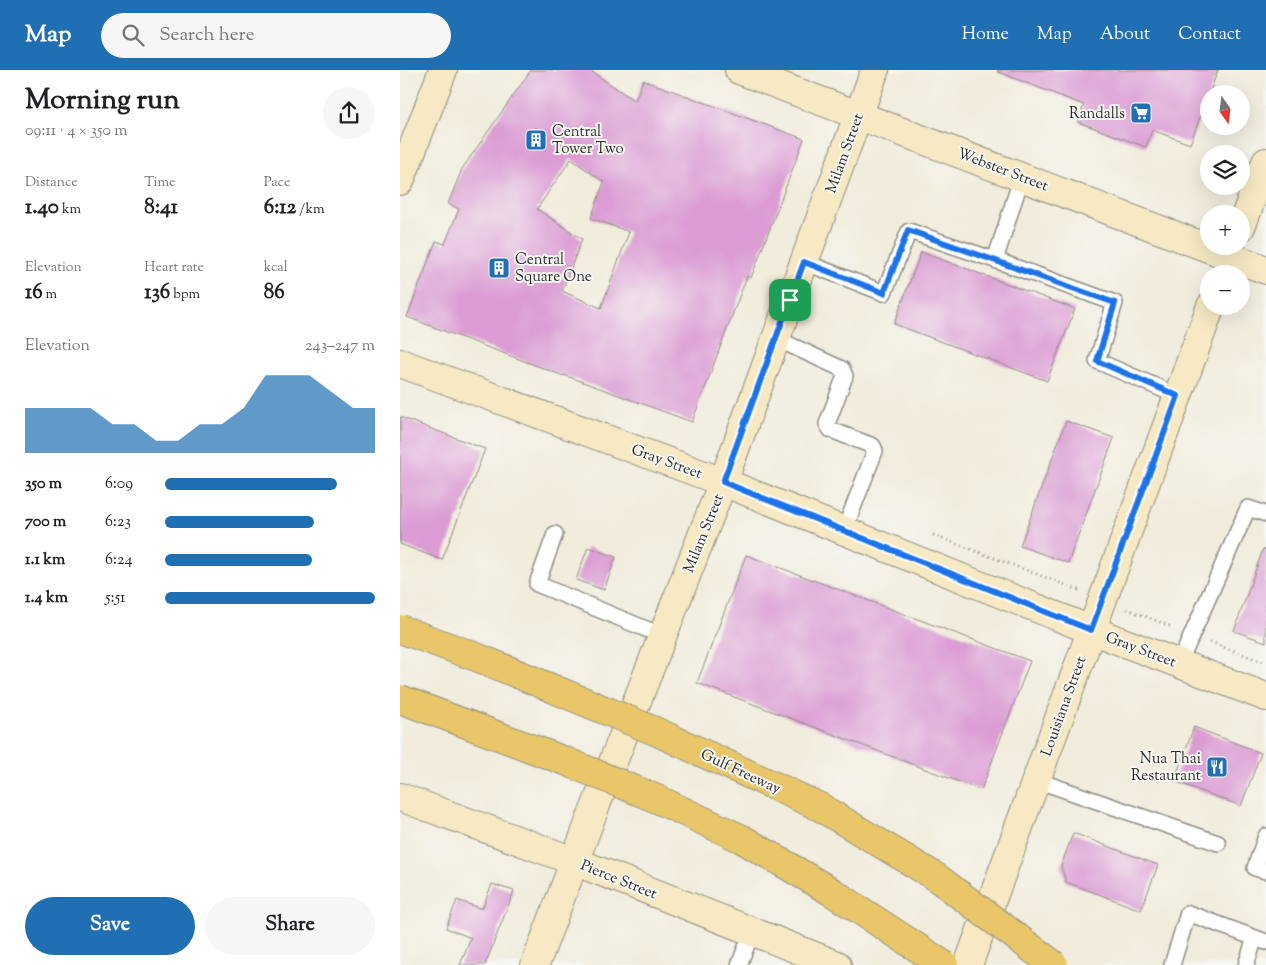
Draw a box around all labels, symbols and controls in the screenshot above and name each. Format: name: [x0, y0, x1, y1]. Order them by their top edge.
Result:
search box: [101, 13, 451, 58]
text: Map: [25, 18, 71, 52]
icon: search: [119, 21, 147, 49]
text: Search here: [159, 22, 255, 49]
text: Home: [962, 22, 1009, 48]
text: Map: [1037, 22, 1072, 48]
text: About: [1100, 22, 1150, 48]
text: Contact: [1178, 22, 1241, 48]
text: Morning run: [25, 81, 180, 121]
north arrow: [1200, 85, 1250, 135]
map controls: [1200, 85, 1250, 315]
button: share: [323, 87, 375, 139]
supermarket icon: Randalls: [1129, 101, 1153, 125]
place label: Randalls: [1069, 104, 1125, 125]
street label: Milam Street: [821, 111, 870, 196]
text: 09:11 · 4 × 350 m: [25, 120, 127, 143]
place label: Central Tower Two: [552, 122, 624, 160]
building icon: Central Tower Two: [524, 128, 548, 152]
street label: Webster Street: [954, 143, 1051, 197]
button: layers: [1200, 145, 1250, 195]
text: Distance: [25, 173, 78, 193]
text: Time: [144, 173, 175, 193]
text: Pace: [264, 173, 290, 193]
text: 1.40: [25, 193, 59, 223]
text: 8:41: [144, 193, 178, 223]
text: 6:12: [264, 193, 296, 223]
text: km: [59, 200, 81, 220]
text: /km: [296, 200, 325, 220]
button: +: [1200, 205, 1250, 255]
place label: Central Square One: [515, 250, 592, 288]
building icon: Central Square One: [487, 256, 511, 280]
text: Elevation: [25, 258, 82, 278]
text: Heart rate: [144, 258, 204, 278]
text: kcal: [264, 258, 288, 278]
button: −: [1200, 265, 1250, 315]
text: 16: [25, 278, 43, 308]
text: 136: [144, 278, 170, 308]
text: 86: [264, 278, 285, 308]
pin: [769, 279, 811, 321]
text: m: [43, 285, 57, 305]
text: bpm: [170, 285, 200, 305]
icon: arrive: [776, 286, 804, 314]
text: Elevation: [25, 335, 90, 358]
text: 243–247 m: [305, 335, 375, 358]
street label: Gray Street: [628, 440, 705, 485]
text: 350 m: [25, 473, 62, 496]
text: 6:09: [105, 473, 133, 496]
street label: Milam Street: [679, 491, 730, 576]
text: 700 m: [25, 511, 66, 534]
text: 6:23: [105, 511, 131, 534]
text: 1.1 km: [25, 549, 65, 572]
text: 6:24: [105, 549, 133, 572]
text: 1.4 km: [25, 587, 68, 610]
text: 5:51: [105, 587, 126, 610]
street label: Gray Street: [1102, 627, 1179, 673]
street label: Louisiana Street: [1037, 654, 1092, 759]
street label: Gulf Freeway: [697, 745, 784, 800]
place label: Nua Thai Restaurant: [1131, 749, 1201, 787]
restaurant icon: Nua Thai Restaurant: [1205, 755, 1229, 779]
street label: Pierce Street: [577, 856, 660, 905]
button: Save: [25, 897, 195, 955]
button: Share: [205, 897, 375, 955]

